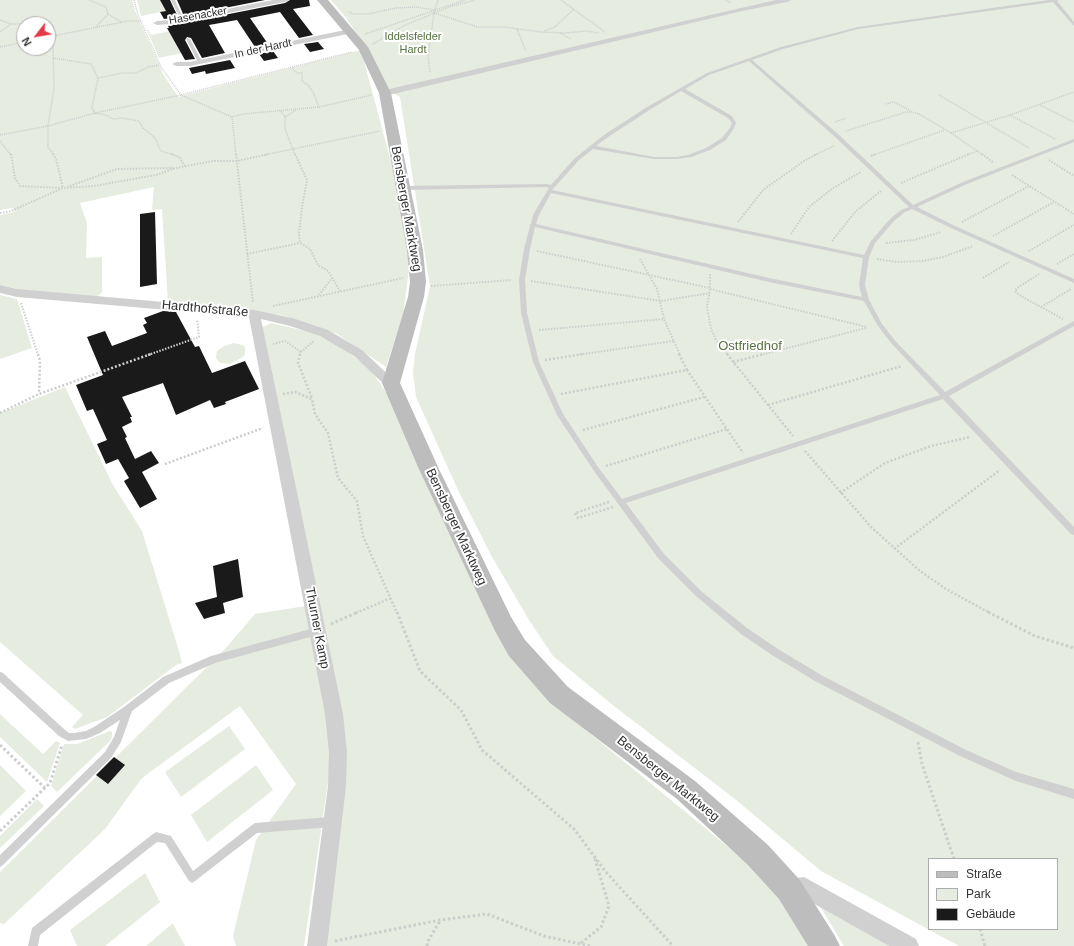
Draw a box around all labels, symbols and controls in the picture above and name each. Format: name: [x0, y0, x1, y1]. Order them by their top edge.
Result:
street label: Hasenacker: [168, 4, 228, 28]
north arrow: [16, 16, 56, 56]
park label: Iddelsfelder Hardt: [385, 30, 441, 56]
text: N: [19, 35, 34, 48]
street label: In der Hardt: [233, 37, 293, 61]
street label: Bensberger Marktweg: [387, 145, 425, 273]
street label: Hardthofstraße: [161, 297, 249, 321]
park label: Ostfriedhof: [718, 338, 782, 354]
street label: Bensberger Marktweg: [422, 466, 490, 588]
street label: Thurner Kamp: [301, 586, 333, 670]
street label: Bensberger Marktweg: [614, 733, 722, 825]
legend: [928, 858, 1058, 930]
text: Straße: [966, 867, 1002, 881]
text: Park: [966, 887, 991, 901]
text: Gebäude: [966, 907, 1015, 921]

